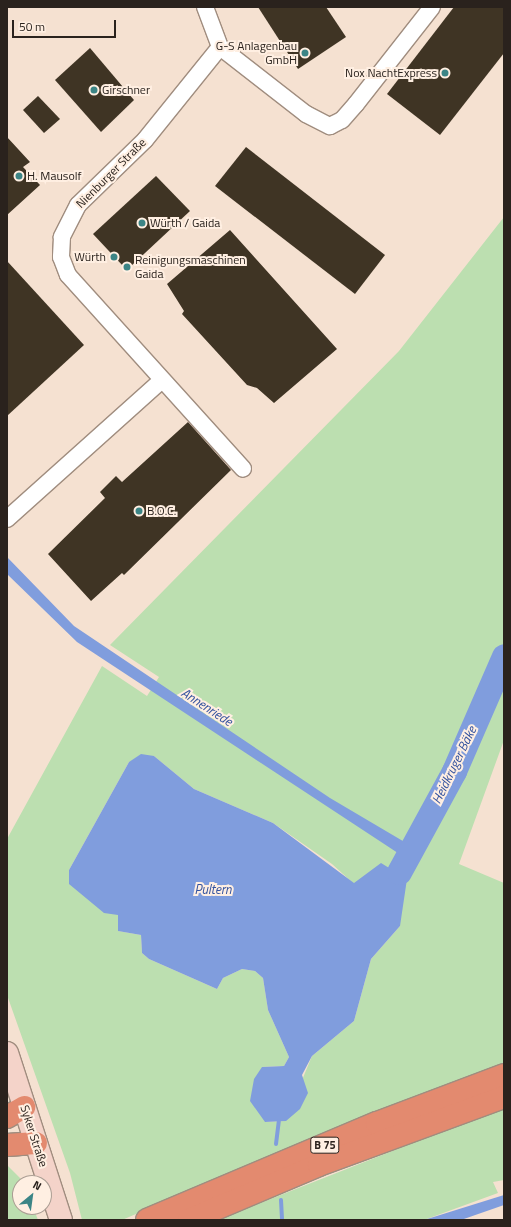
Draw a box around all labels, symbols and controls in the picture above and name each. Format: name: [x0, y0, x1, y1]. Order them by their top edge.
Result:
scale bar: [14, 12, 118, 38]
text: 50 m: [19, 17, 45, 36]
place label: G-S Anlagenbau GmbH: [216, 39, 297, 67]
marker: G-S Anlagenbau GmbH: [300, 48, 310, 58]
place label: Nox NachtExpress: [345, 66, 437, 80]
marker: Nox NachtExpress: [440, 68, 450, 78]
place label: Girschner: [102, 83, 150, 97]
marker: Girschner: [89, 85, 99, 95]
street label: Nienburger Straße: [73, 135, 149, 211]
place label: H. Mausolf: [27, 169, 81, 183]
marker: H. Mausolf: [14, 171, 24, 181]
place label: Würth / Gaida: [150, 216, 220, 230]
marker: Würth / Gaida: [137, 218, 147, 228]
place label: Würth: [74, 250, 106, 264]
marker: Würth: [109, 252, 119, 262]
place label: Reinigungsmaschinen Gaida: [135, 253, 246, 281]
marker: Reinigungsmaschinen Gaida: [122, 262, 132, 272]
place label: B.O.C.: [147, 504, 176, 518]
marker: B.O.C.: [134, 506, 144, 516]
water label: Annenriede: [178, 685, 236, 729]
water label: Heidkruger Bäke: [429, 724, 479, 806]
water label: Pultern: [194, 881, 232, 897]
street label: Syker Straße: [17, 1103, 51, 1169]
road number: B 75: [310, 1136, 340, 1154]
north arrow: [12, 1175, 52, 1215]
text: N: [30, 1177, 45, 1194]

